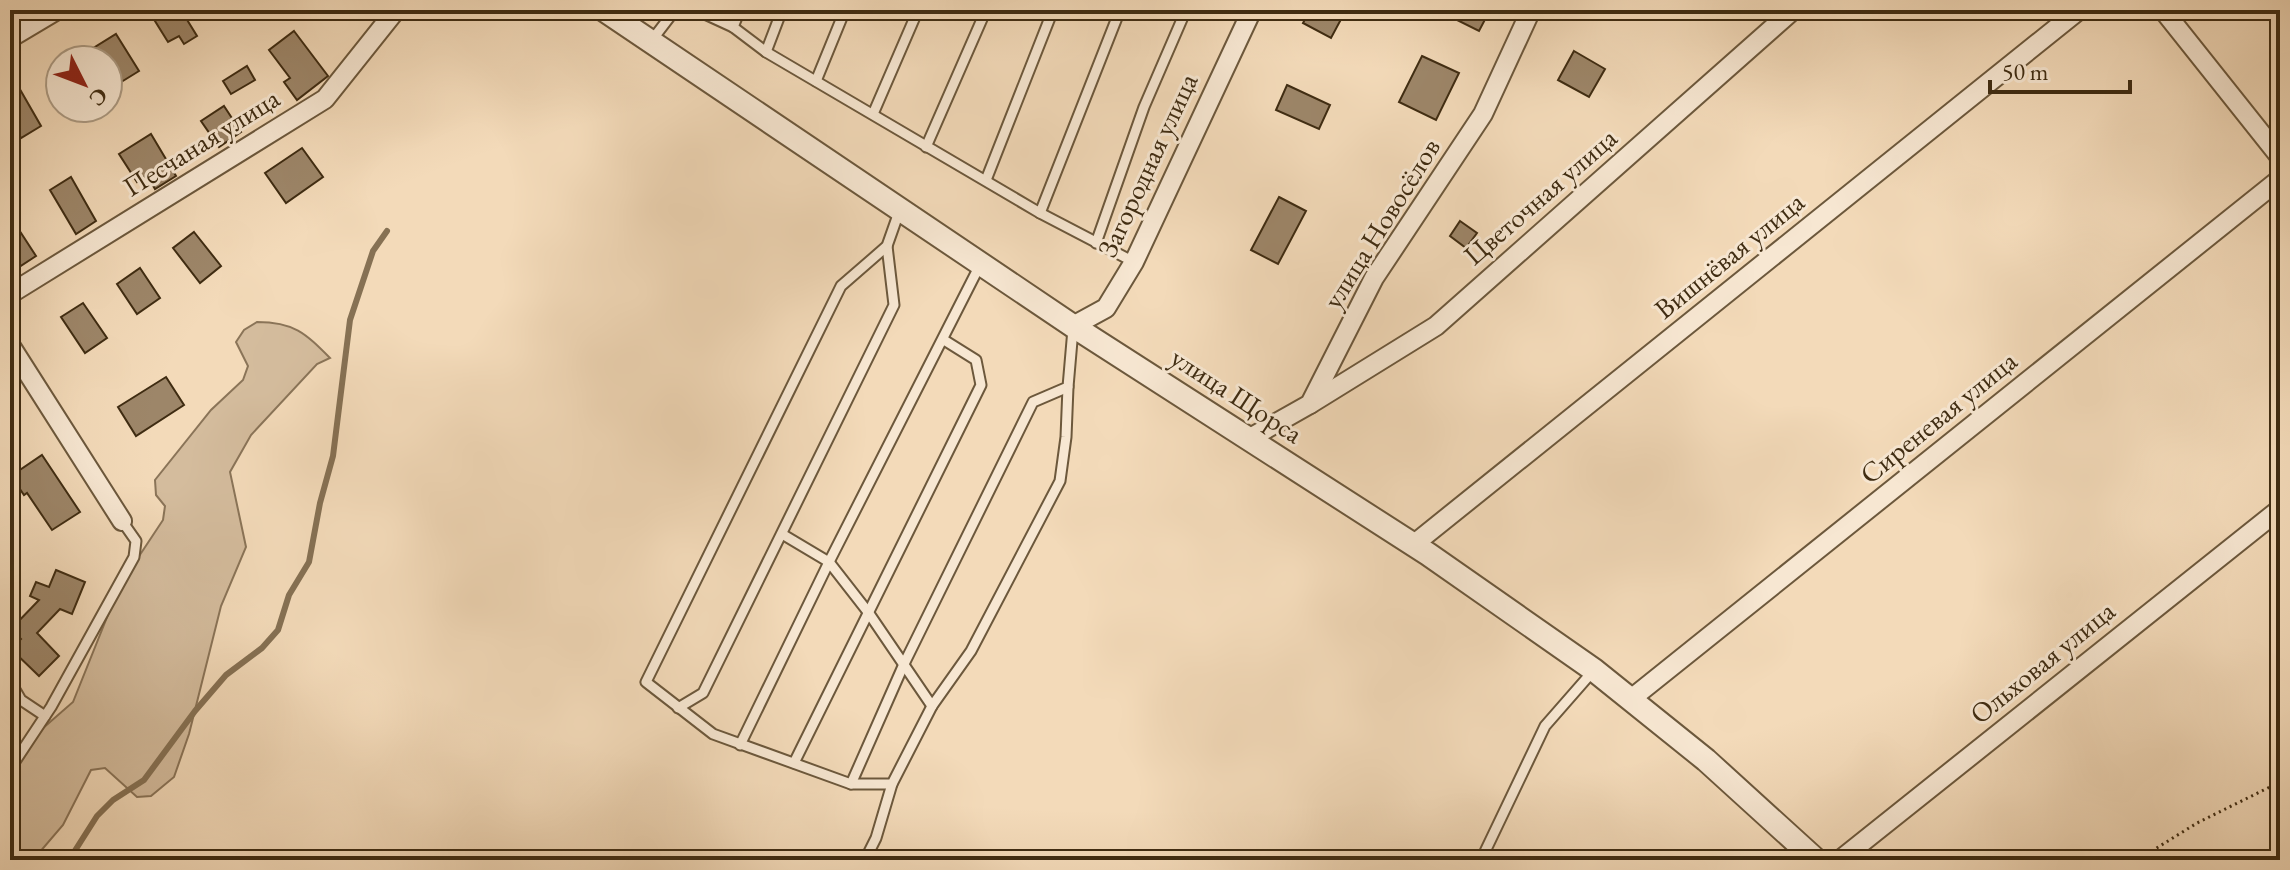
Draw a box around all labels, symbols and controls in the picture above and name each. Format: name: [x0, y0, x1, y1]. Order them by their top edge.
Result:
north arrow: [44, 44, 124, 124]
scale bar: [1990, 44, 2130, 94]
text: 50 m: [2002, 56, 2049, 87]
street label: Загородная улица: [1089, 67, 1206, 263]
street label: Песчаная улица: [116, 79, 287, 204]
text: С: [82, 82, 114, 113]
street label: Цветочная улица: [1456, 119, 1625, 272]
street label: улица Новосёлов: [1314, 131, 1448, 315]
street label: Вишнёвая улица: [1647, 183, 1812, 326]
street label: улица Щорса: [1164, 339, 1311, 452]
street label: Сиреневая улица: [1852, 342, 2025, 491]
street label: Ольховая улица: [1962, 592, 2122, 731]

